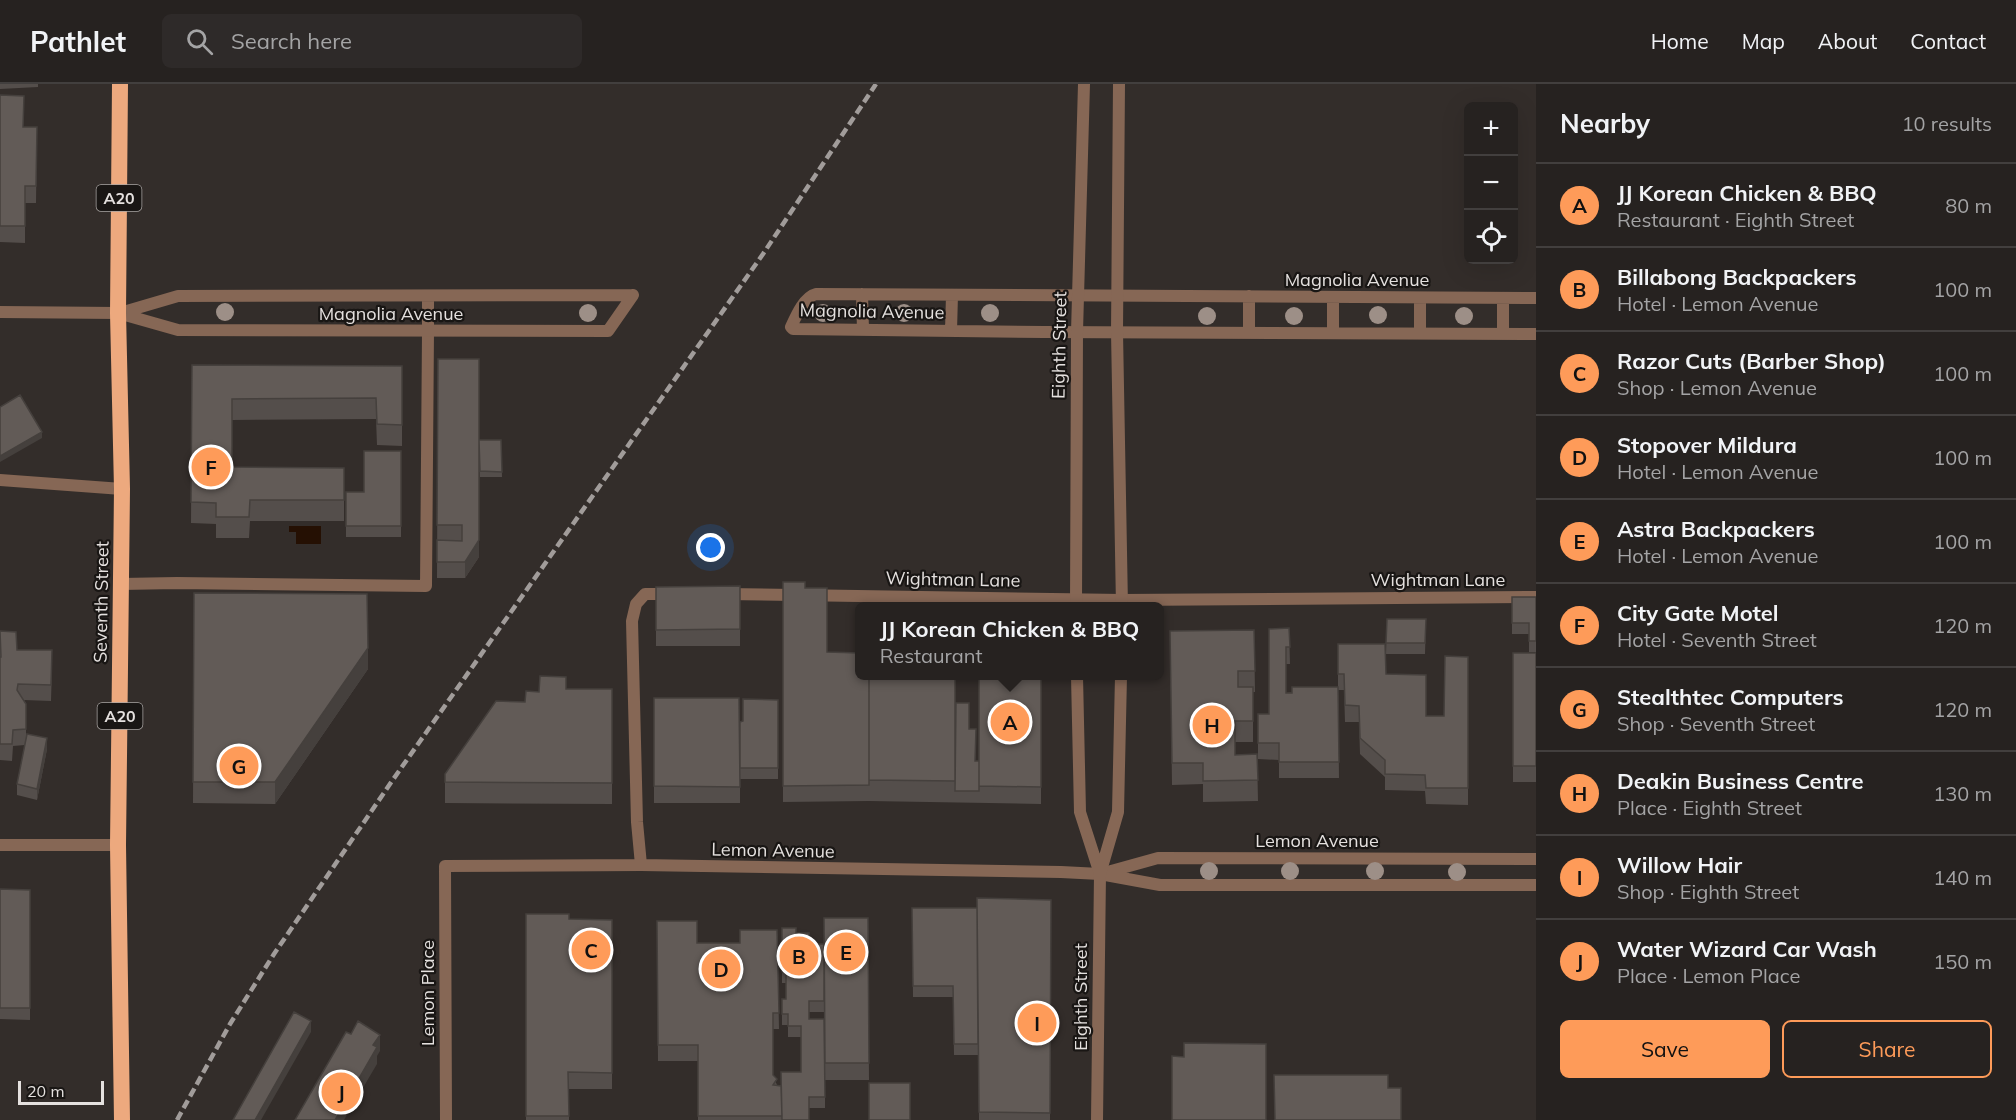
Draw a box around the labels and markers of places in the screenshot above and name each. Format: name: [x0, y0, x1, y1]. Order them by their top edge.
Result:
pin: F: [192, 444, 230, 490]
pin: A: [990, 700, 1030, 744]
pin: H: [1192, 702, 1232, 748]
pin: G: [220, 744, 258, 788]
pin: C: [572, 928, 610, 972]
pin: E: [826, 930, 866, 974]
pin: B: [780, 934, 818, 978]
pin: D: [702, 946, 740, 992]
pin: I: [1018, 1000, 1056, 1046]
pin: J: [322, 1070, 360, 1114]

